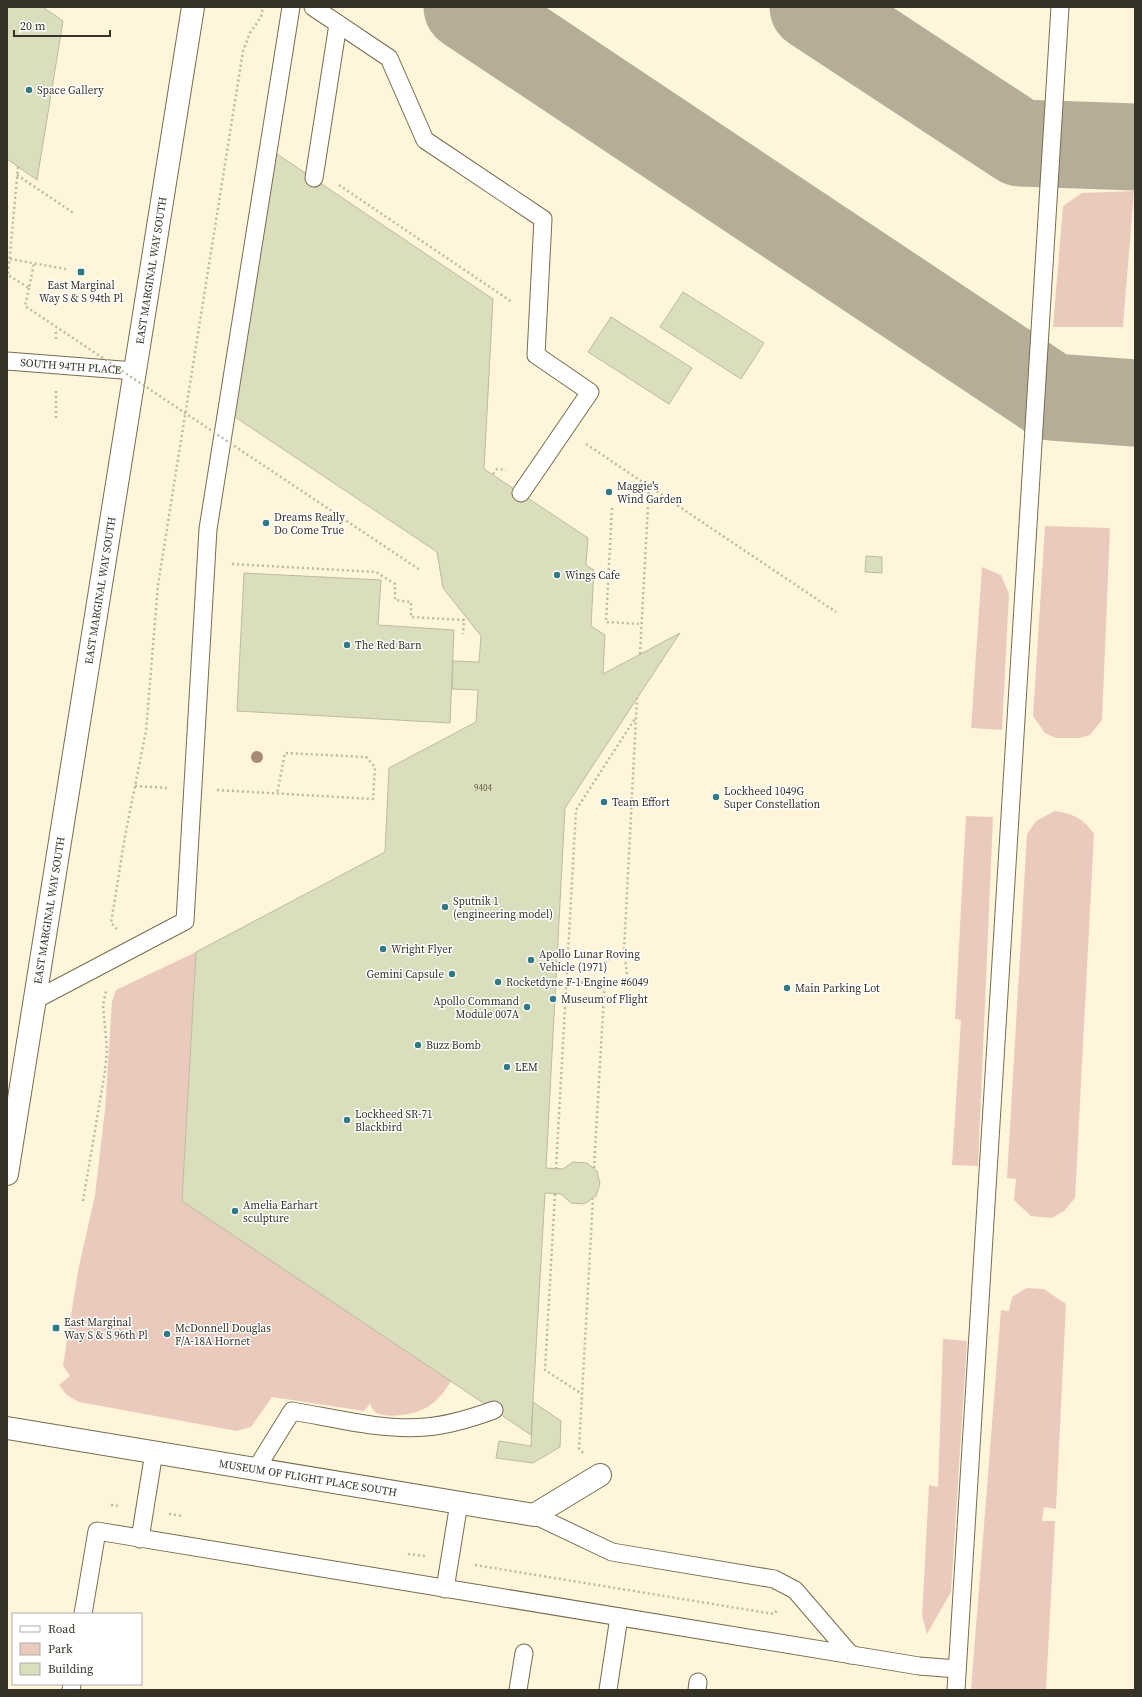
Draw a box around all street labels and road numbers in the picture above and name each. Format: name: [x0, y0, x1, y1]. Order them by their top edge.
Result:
street label: EAST MARGINAL WAY SOUTH: [132, 195, 171, 345]
street label: SOUTH 94TH PLACE: [20, 355, 122, 378]
street label: EAST MARGINAL WAY SOUTH: [81, 515, 120, 665]
street label: EAST MARGINAL WAY SOUTH: [30, 835, 69, 985]
street label: MUSEUM OF FLIGHT PLACE SOUTH: [218, 1456, 398, 1500]

